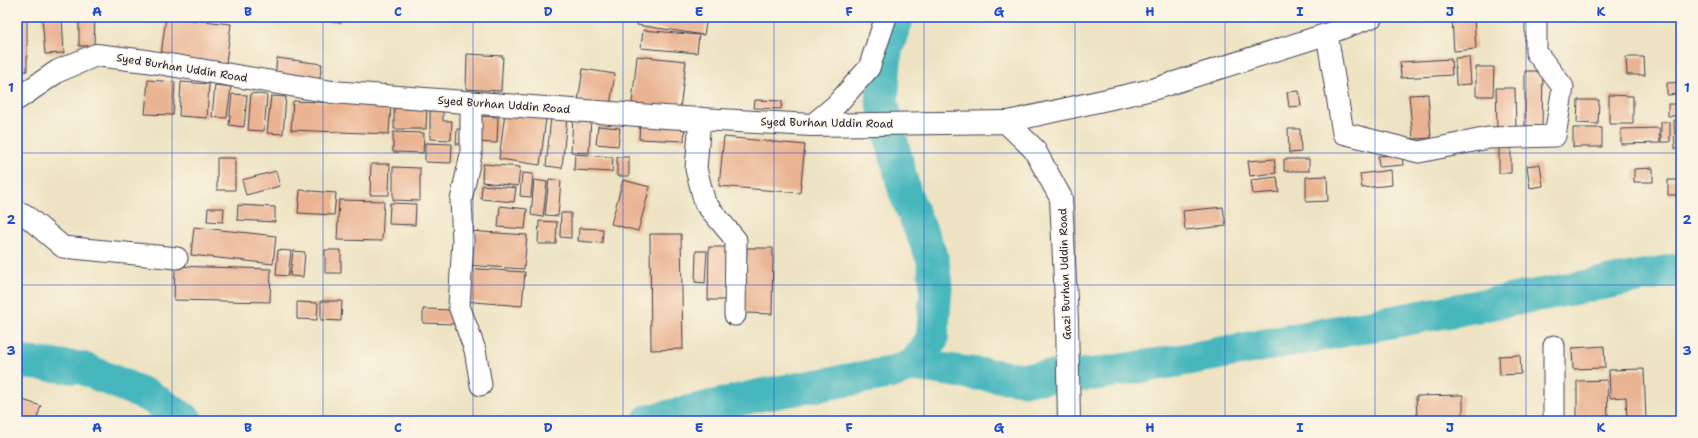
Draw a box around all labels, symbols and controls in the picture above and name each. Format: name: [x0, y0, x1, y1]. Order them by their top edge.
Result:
text: A: [92, 3, 102, 20]
text: B: [244, 3, 252, 20]
text: C: [394, 3, 402, 20]
text: D: [543, 3, 553, 20]
text: E: [695, 3, 704, 20]
text: F: [845, 3, 853, 20]
text: G: [994, 3, 1005, 20]
text: H: [1145, 3, 1155, 20]
text: I: [1296, 3, 1304, 20]
text: J: [1446, 3, 1454, 20]
text: K: [1597, 3, 1606, 20]
street label: Syed Burhan Uddin Road: [115, 50, 249, 86]
text: 1: [8, 79, 14, 96]
text: 1: [1684, 79, 1690, 96]
street label: Syed Burhan Uddin Road: [437, 93, 571, 117]
street label: Syed Burhan Uddin Road: [761, 114, 893, 132]
street label: Gazi Burhan Uddin Road: [1055, 208, 1075, 340]
text: 2: [6, 211, 16, 228]
text: 2: [1682, 211, 1692, 228]
text: 3: [6, 342, 16, 359]
text: 3: [1682, 342, 1692, 359]
text: A: [92, 419, 102, 436]
text: B: [244, 419, 252, 436]
text: C: [394, 419, 402, 436]
text: D: [543, 419, 553, 436]
text: E: [695, 419, 704, 436]
text: F: [845, 419, 853, 436]
text: G: [994, 419, 1005, 436]
text: H: [1145, 419, 1155, 436]
text: I: [1296, 419, 1304, 436]
text: J: [1446, 419, 1454, 436]
text: K: [1597, 419, 1606, 436]

